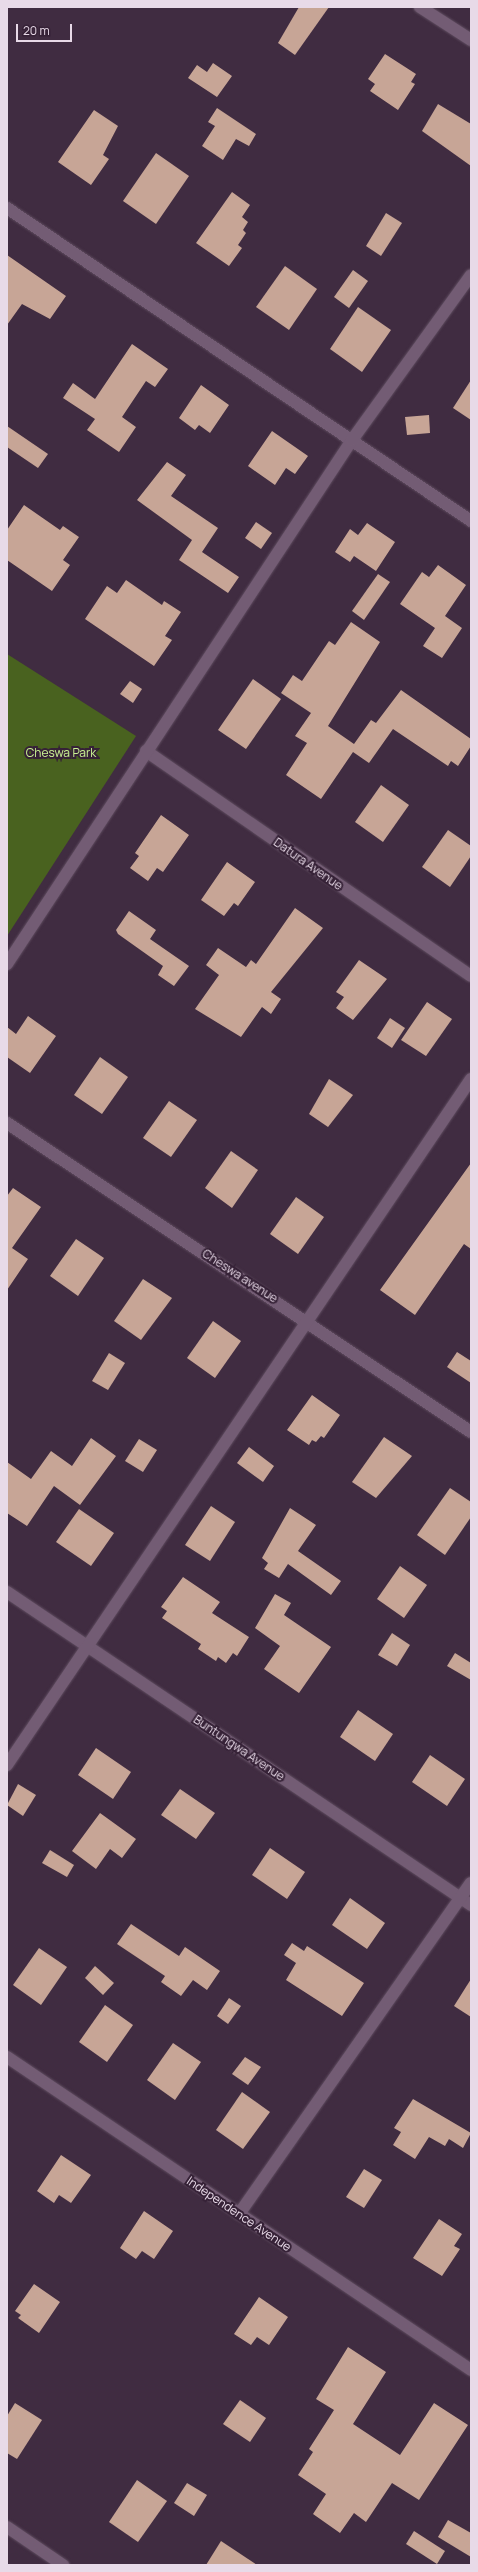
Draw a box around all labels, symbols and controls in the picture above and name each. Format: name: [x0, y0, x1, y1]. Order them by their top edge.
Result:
scale bar: [18, 16, 74, 42]
text: 20 m: [23, 22, 50, 39]
park label: Cheswa Park: [26, 746, 96, 760]
street label: Datura Avenue: [271, 835, 345, 893]
street label: Cheswa avenue: [200, 1246, 280, 1306]
street label: Buntungwa Avenue: [191, 1712, 287, 1784]
street label: Independence Avenue: [184, 2174, 294, 2254]

